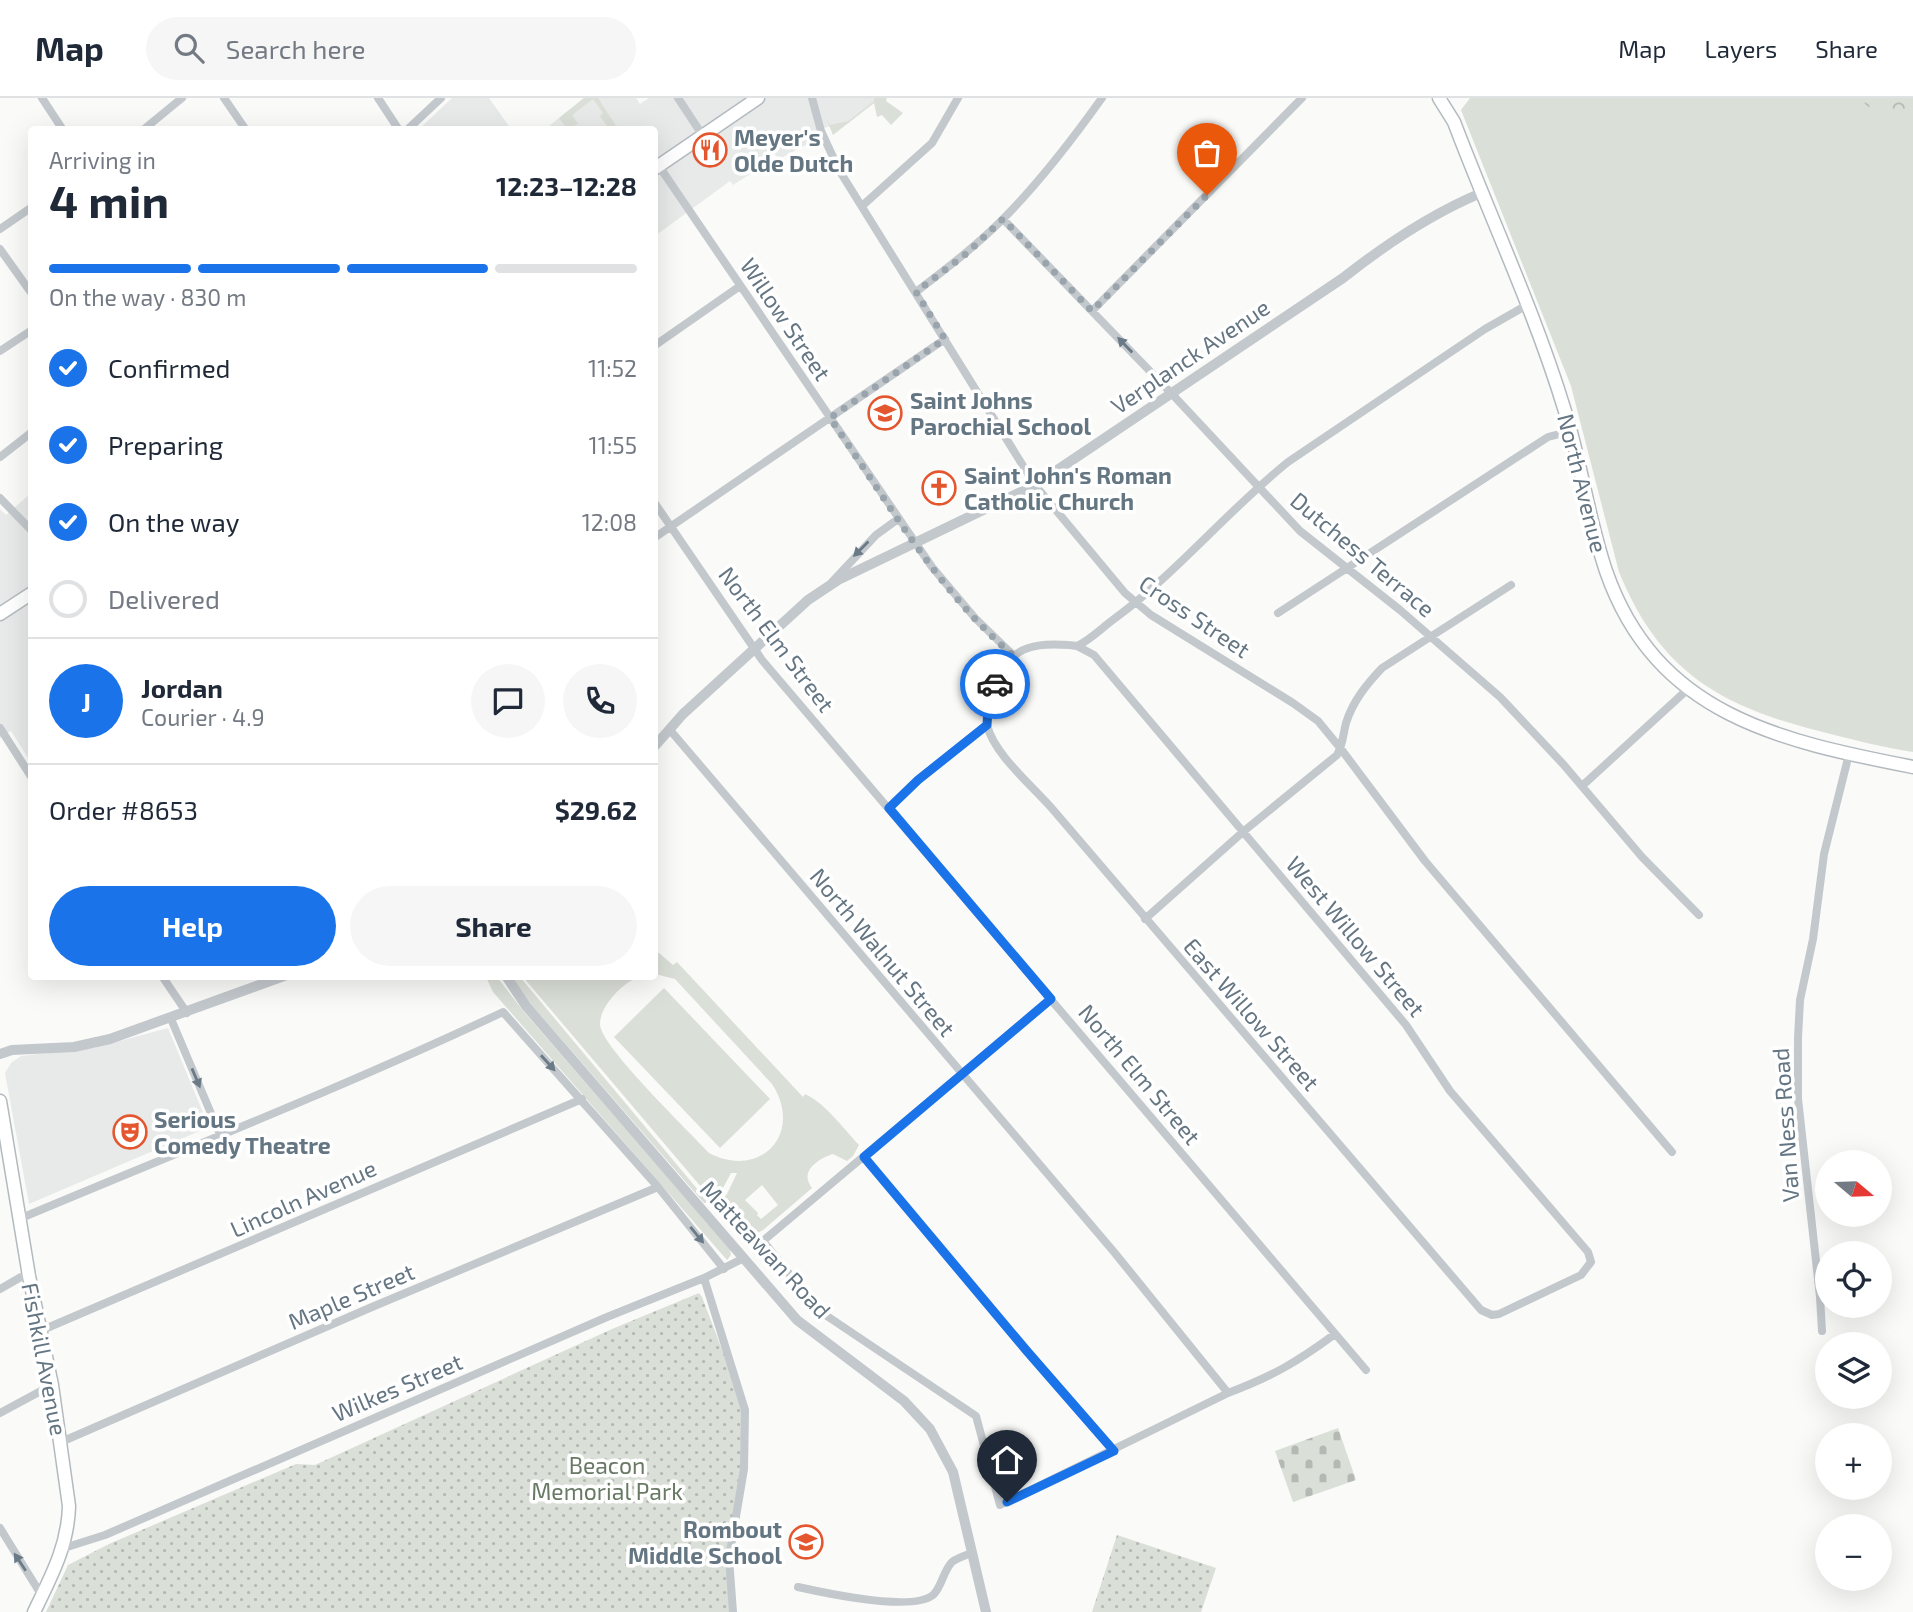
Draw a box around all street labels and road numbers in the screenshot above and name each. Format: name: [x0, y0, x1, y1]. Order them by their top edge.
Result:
street label: Willow Street: [735, 252, 837, 386]
street label: Verplanck Avenue: [1105, 293, 1275, 419]
street label: North Avenue: [1552, 411, 1614, 555]
street label: Dutchess Terrace: [1285, 486, 1441, 622]
street label: North Elm Street: [713, 561, 841, 717]
street label: Cross Street: [1134, 569, 1256, 663]
street label: West Willow Street: [1281, 850, 1431, 1022]
street label: North Walnut Street: [805, 862, 962, 1042]
street label: East Willow Street: [1178, 932, 1326, 1096]
street label: North Elm Street: [1073, 998, 1207, 1150]
street label: Van Ness Road: [1766, 1047, 1804, 1203]
street label: Lincoln Avenue: [226, 1153, 380, 1243]
street label: Matteawan Road: [695, 1174, 837, 1324]
street label: Maple Street: [284, 1257, 419, 1335]
street label: Fishkill Avenue: [16, 1280, 74, 1438]
street label: Wilkes Street: [328, 1347, 467, 1427]

